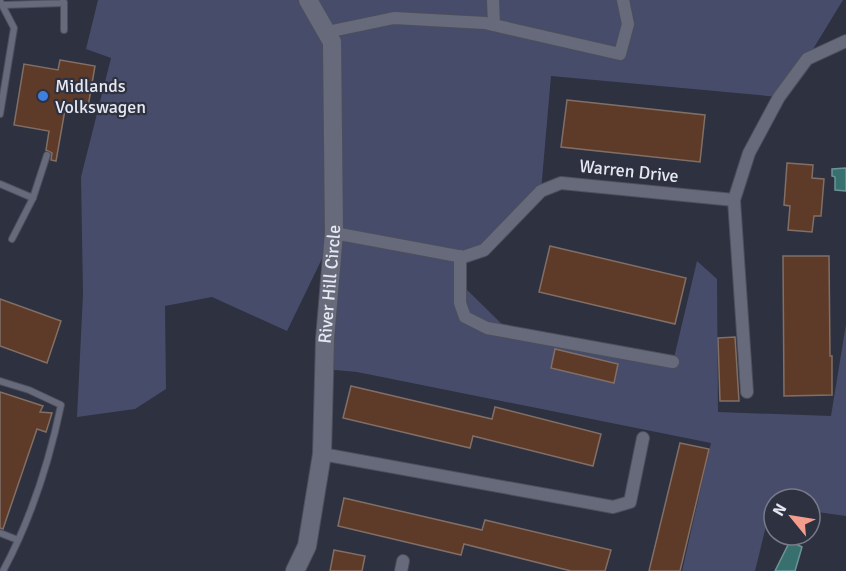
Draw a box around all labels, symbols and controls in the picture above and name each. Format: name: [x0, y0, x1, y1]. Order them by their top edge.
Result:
place label: Midlands Volkswagen: [55, 75, 146, 118]
marker: Midlands Volkswagen: [36, 89, 50, 103]
street label: Warren Drive: [578, 155, 680, 187]
street label: River Hill Circle: [314, 225, 345, 344]
north arrow: [762, 487, 822, 547]
text: N: [768, 500, 791, 520]

